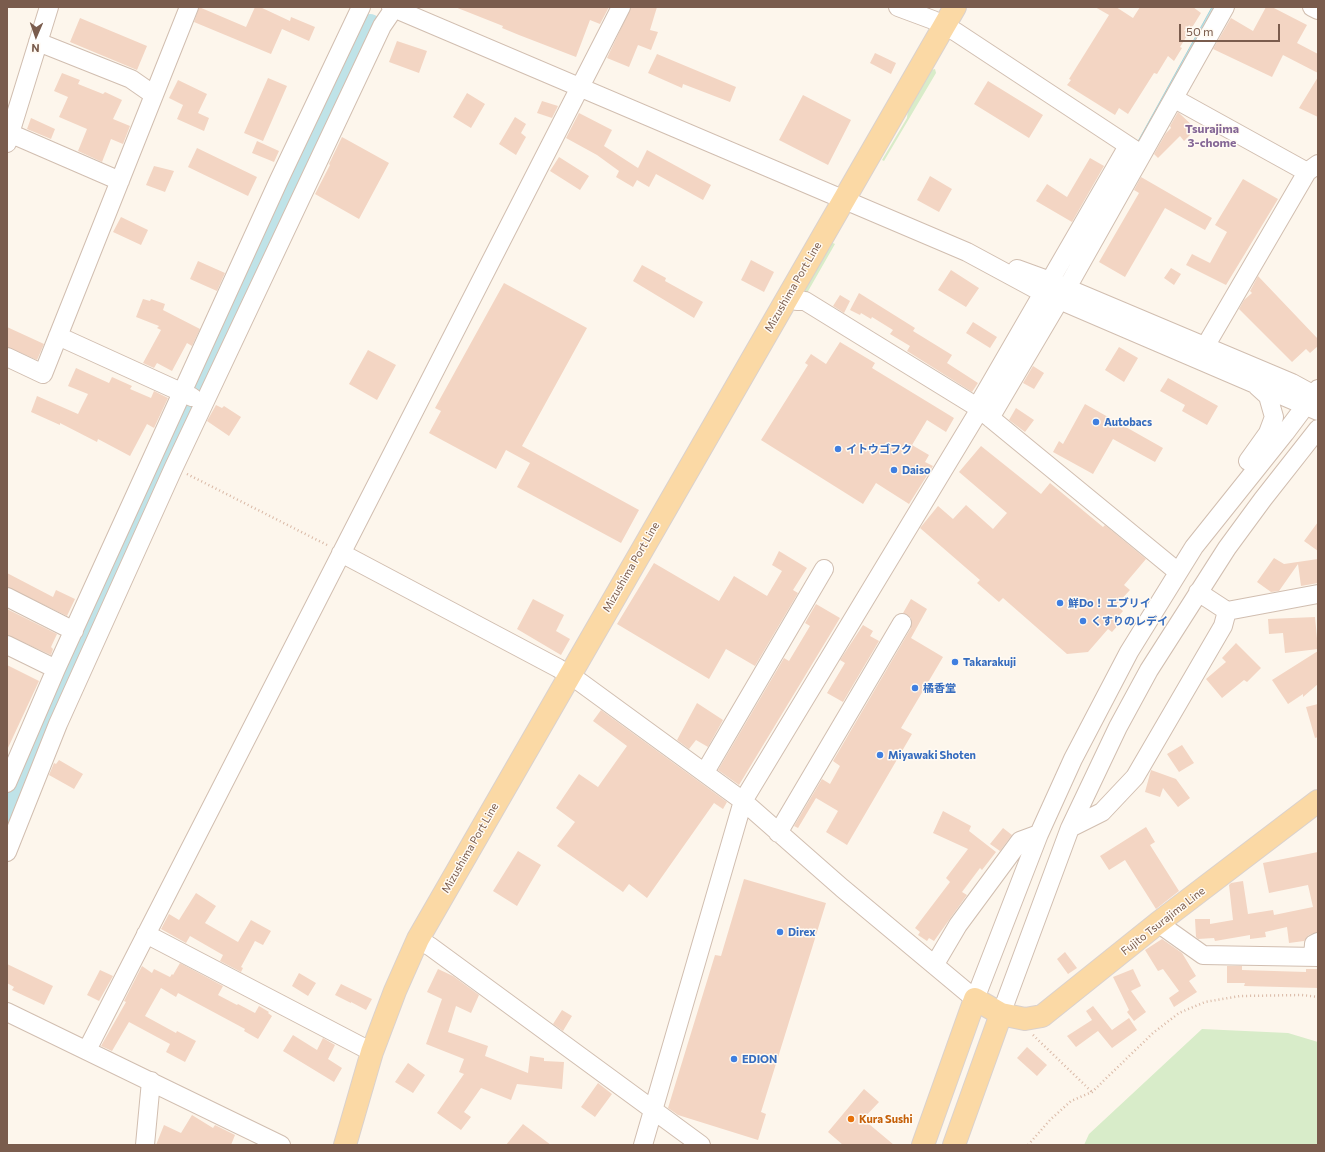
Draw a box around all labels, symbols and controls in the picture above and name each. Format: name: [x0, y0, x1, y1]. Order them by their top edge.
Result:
north arrow: [16, 16, 56, 56]
scale bar: [1181, 16, 1282, 42]
text: 50 m: [1186, 24, 1214, 38]
text: N: [31, 42, 40, 55]
district label: Tsurajima 3-chome: [1185, 122, 1239, 150]
street label: Mizushima Port Line: [762, 239, 824, 335]
place label: Autobacs: [1104, 415, 1152, 429]
marker: Autobacs: [1091, 417, 1101, 427]
place label: イトウゴフク: [846, 442, 912, 456]
marker: イトウゴフク: [833, 444, 843, 454]
place label: Daiso: [902, 463, 931, 477]
marker: Daiso: [889, 465, 899, 475]
street label: Mizushima Port Line: [600, 519, 662, 615]
place label: 鮮Do！ エブリイ: [1068, 596, 1151, 610]
marker: 鮮Do！ エブリイ: [1055, 598, 1065, 608]
place label: くすりのレデイ: [1091, 614, 1168, 628]
marker: くすりのレデイ: [1078, 616, 1088, 626]
place label: Takarakuji: [963, 655, 1016, 669]
marker: Takarakuji: [950, 657, 960, 667]
place label: 橘香堂: [923, 681, 956, 695]
marker: 橘香堂: [910, 683, 920, 693]
place label: Miyawaki Shoten: [888, 748, 976, 762]
marker: Miyawaki Shoten: [875, 750, 885, 760]
street label: Mizushima Port Line: [439, 800, 501, 896]
street label: Fujito Tsurajima Line: [1118, 884, 1208, 958]
place label: Direx: [788, 925, 816, 939]
marker: Direx: [775, 927, 785, 937]
place label: EDION: [742, 1052, 777, 1066]
marker: EDION: [729, 1054, 739, 1064]
place label: Kura Sushi: [859, 1112, 913, 1126]
marker: Kura Sushi: [846, 1114, 856, 1124]

